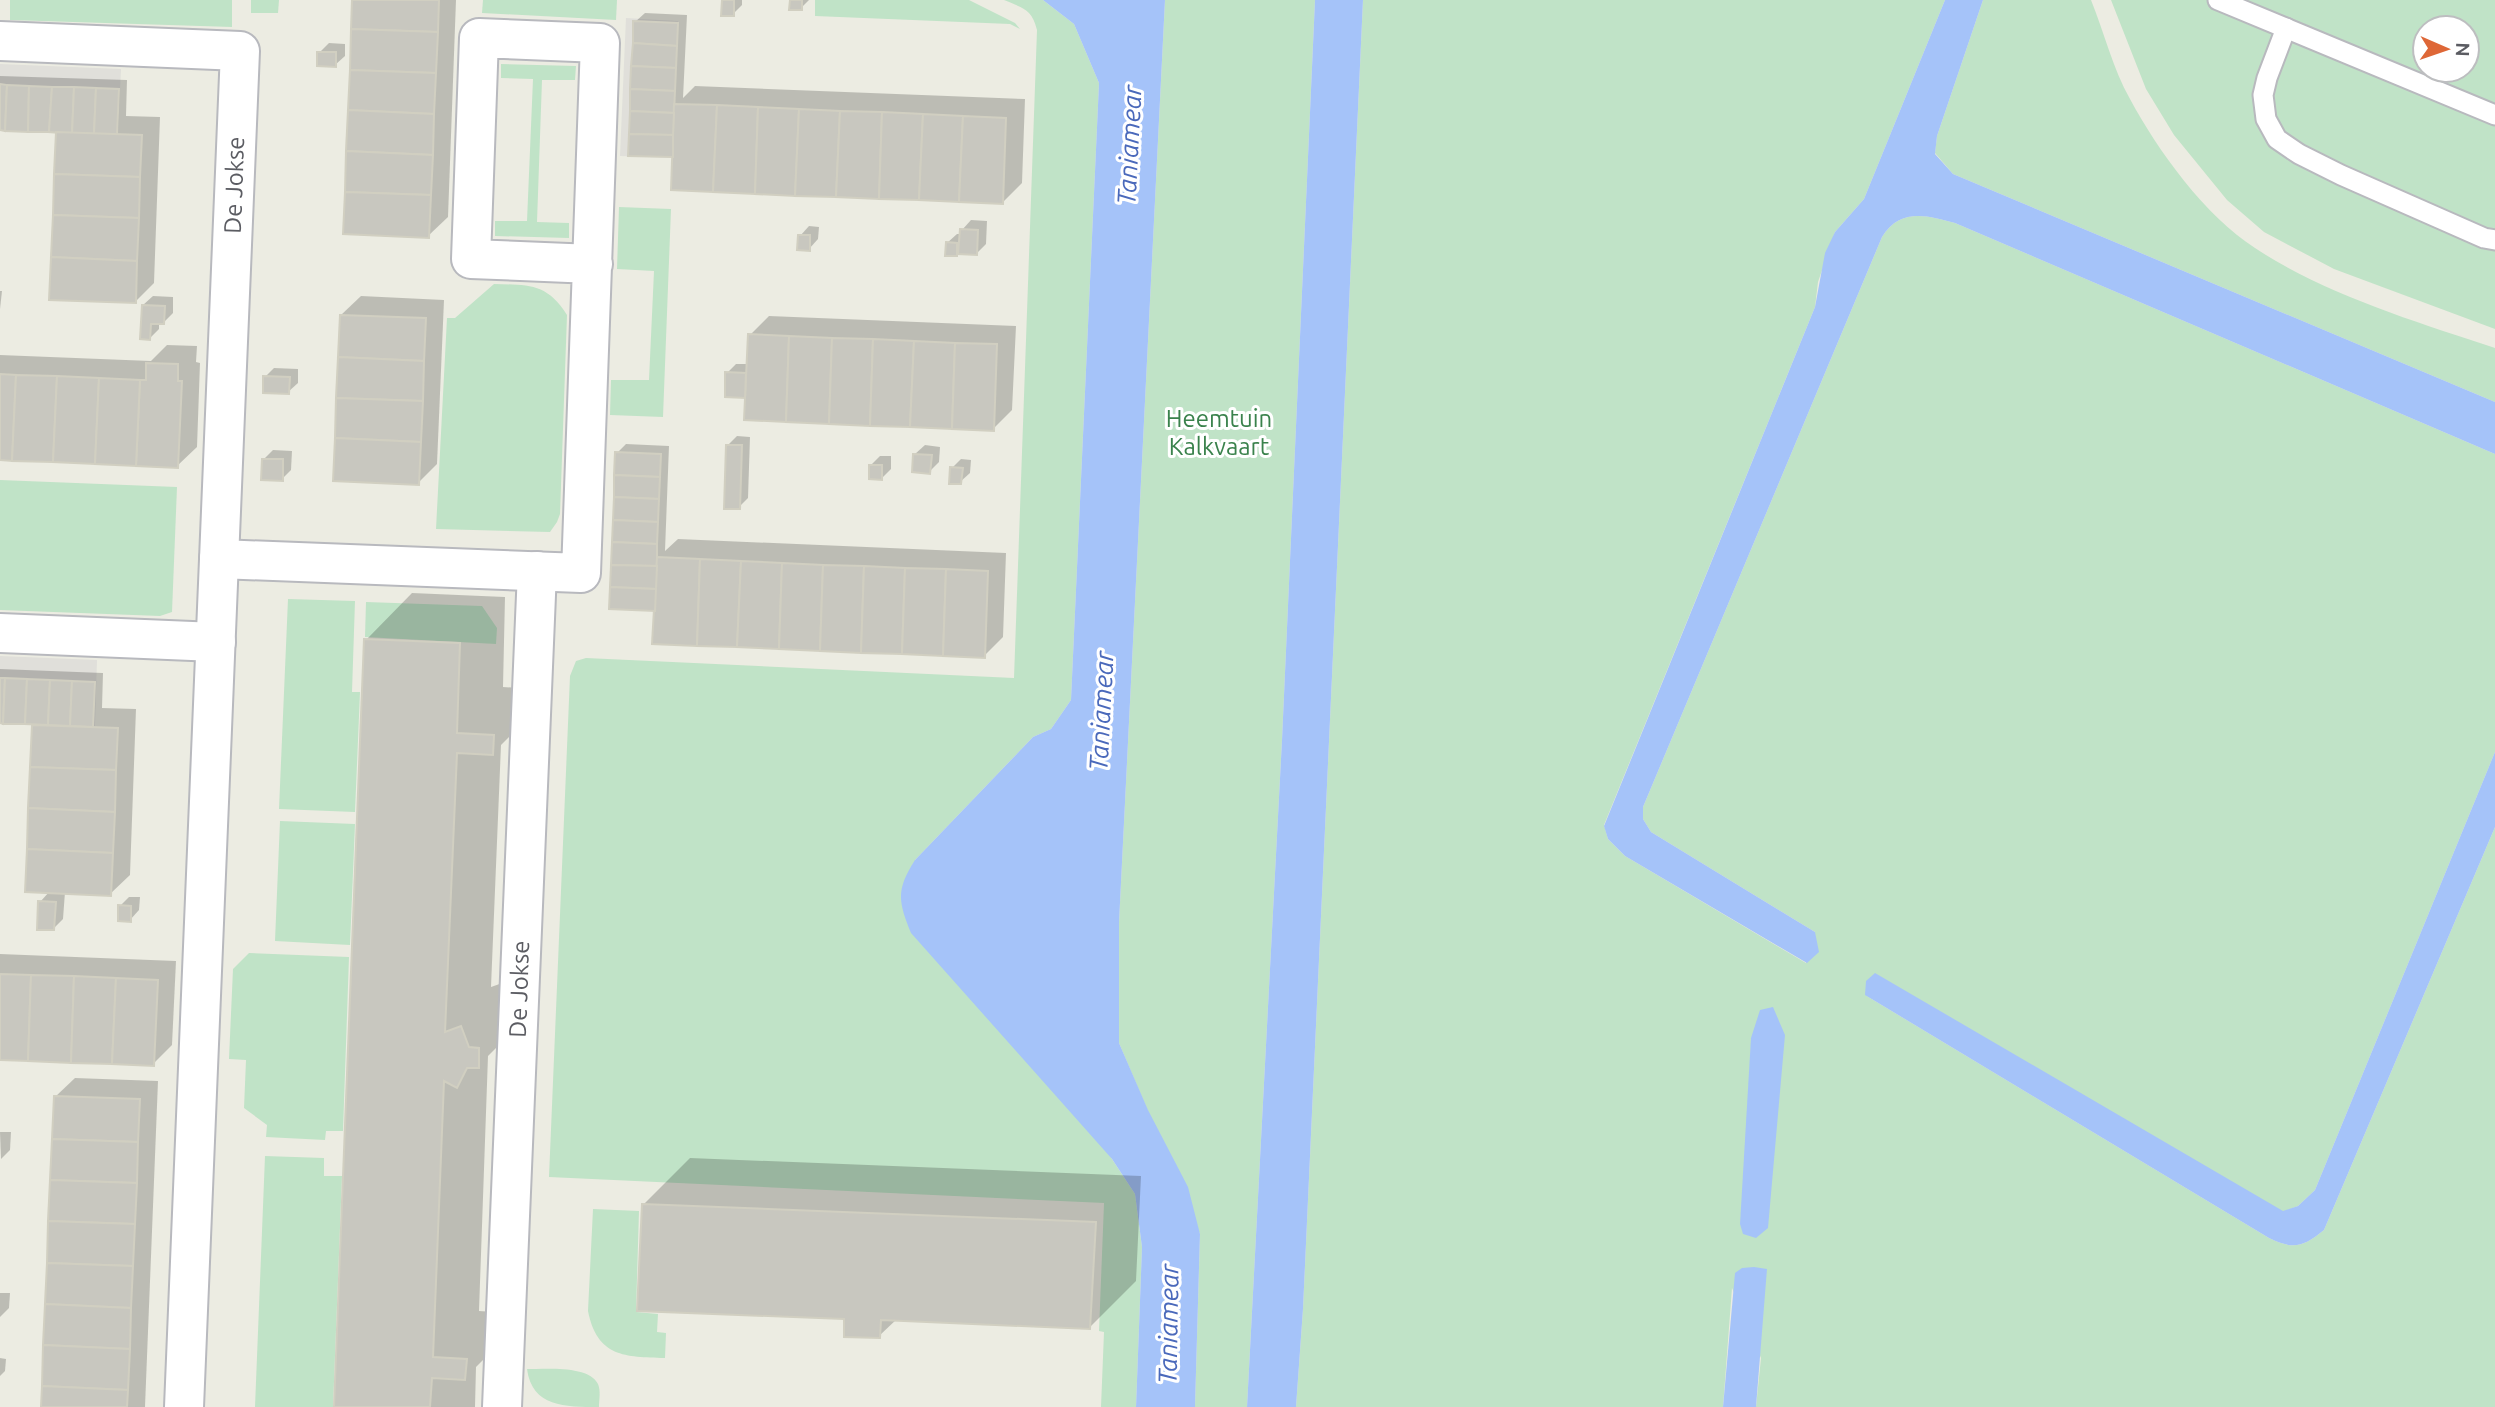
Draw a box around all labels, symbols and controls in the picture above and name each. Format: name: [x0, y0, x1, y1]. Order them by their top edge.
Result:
north arrow: [2411, 14, 2481, 84]
text: N: [2452, 42, 2474, 57]
water label: Taniamear: [1111, 83, 1147, 206]
street label: De Jokse: [219, 136, 249, 234]
park label: Heemtuin Kalkvaart: [1166, 405, 1272, 460]
water label: Taniamear: [1083, 649, 1119, 772]
street label: De Jokse: [504, 940, 534, 1038]
water label: Taniamear: [1152, 1263, 1184, 1384]

